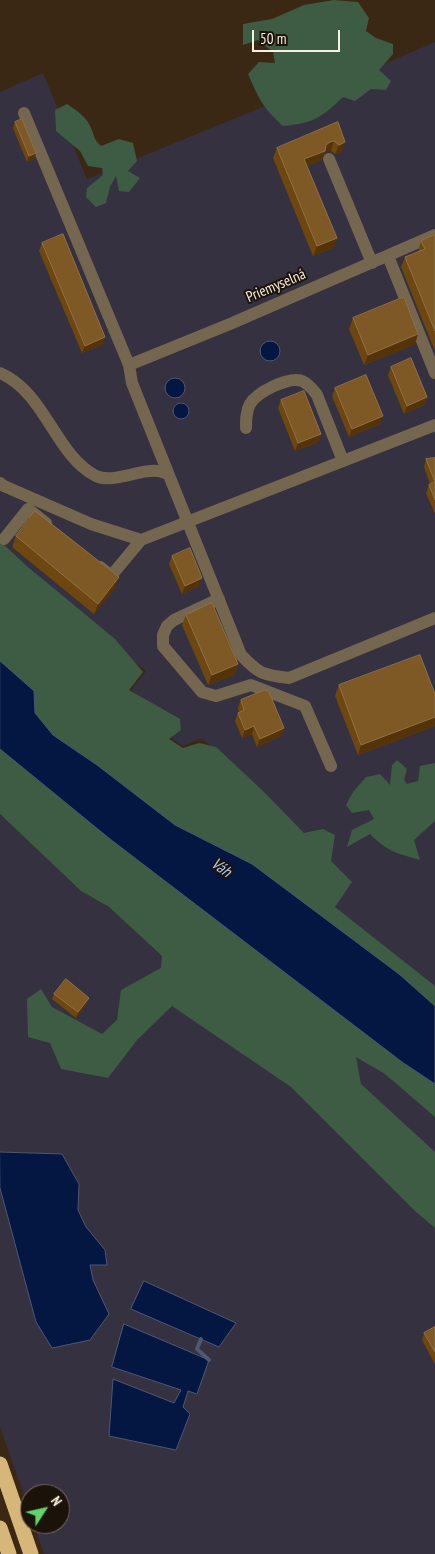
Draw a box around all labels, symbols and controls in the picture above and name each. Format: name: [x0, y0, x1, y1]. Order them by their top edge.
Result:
scale bar: [255, 20, 342, 52]
text: 50 m: [260, 29, 286, 48]
street label: Priemyselná: [244, 265, 308, 307]
water label: Váh: [207, 854, 235, 882]
north arrow: [20, 1484, 70, 1534]
text: N: [47, 1493, 66, 1509]

